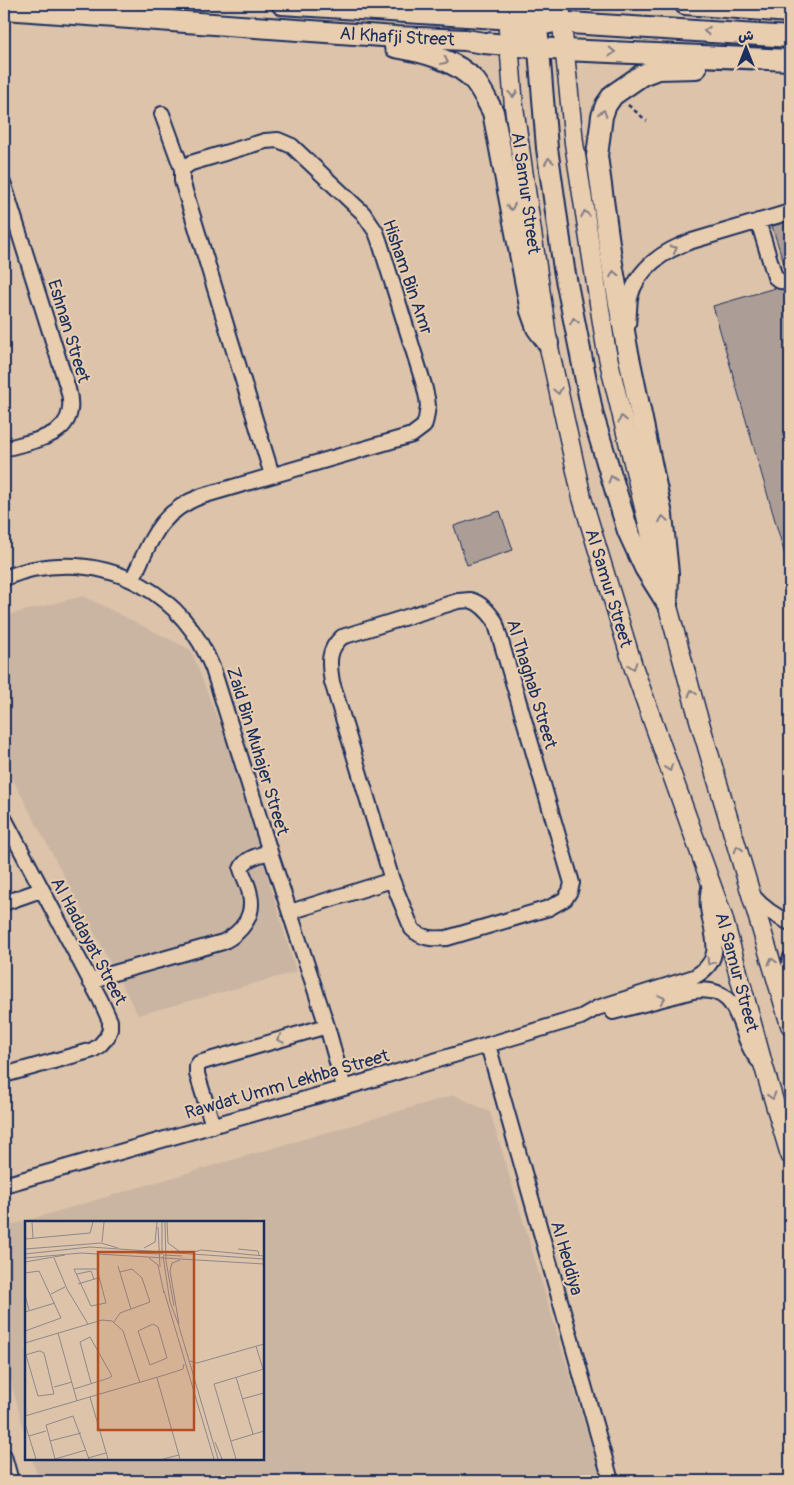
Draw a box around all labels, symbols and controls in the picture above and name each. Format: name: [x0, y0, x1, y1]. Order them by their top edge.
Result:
street label: Al Khafji Street: [339, 22, 456, 52]
north arrow: [722, 22, 772, 72]
one-way arrow: [702, 26, 710, 37]
text: ش: [738, 27, 754, 44]
one-way arrow: [609, 47, 617, 57]
one-way arrow: [440, 55, 449, 65]
one-way arrow: [507, 91, 518, 99]
one-way arrow: [598, 110, 608, 118]
street label: Al Samur Street: [506, 131, 546, 256]
one-way arrow: [544, 157, 555, 165]
one-way arrow: [505, 203, 516, 211]
one-way arrow: [580, 210, 590, 218]
street label: Hisham Bin Amr: [377, 217, 438, 338]
one-way arrow: [668, 245, 677, 255]
one-way arrow: [609, 270, 619, 279]
street label: Eshnan Street: [42, 277, 95, 386]
one-way arrow: [569, 317, 580, 326]
one-way arrow: [552, 386, 563, 395]
one-way arrow: [618, 416, 628, 424]
one-way arrow: [607, 476, 617, 484]
one-way arrow: [658, 515, 669, 523]
street label: Al Samur Street: [580, 526, 638, 651]
street label: Al Thaghab Street: [501, 617, 562, 752]
one-way arrow: [627, 661, 637, 669]
street label: Zaid Bin Muhajer Street: [221, 664, 294, 839]
one-way arrow: [687, 689, 698, 698]
one-way arrow: [663, 764, 673, 772]
one-way arrow: [734, 845, 744, 854]
street label: Al Haddayat Street: [45, 874, 132, 1010]
street label: Al Samur Street: [710, 910, 764, 1035]
one-way arrow: [706, 956, 716, 965]
one-way arrow: [767, 958, 777, 966]
one-way arrow: [658, 995, 666, 1005]
one-way arrow: [276, 1033, 284, 1043]
street label: Rawdat Umm Lekhba Street: [182, 1044, 393, 1125]
one-way arrow: [767, 1091, 777, 1100]
street label: Al Heddiya: [545, 1218, 588, 1298]
inset map: [25, 1221, 264, 1460]

